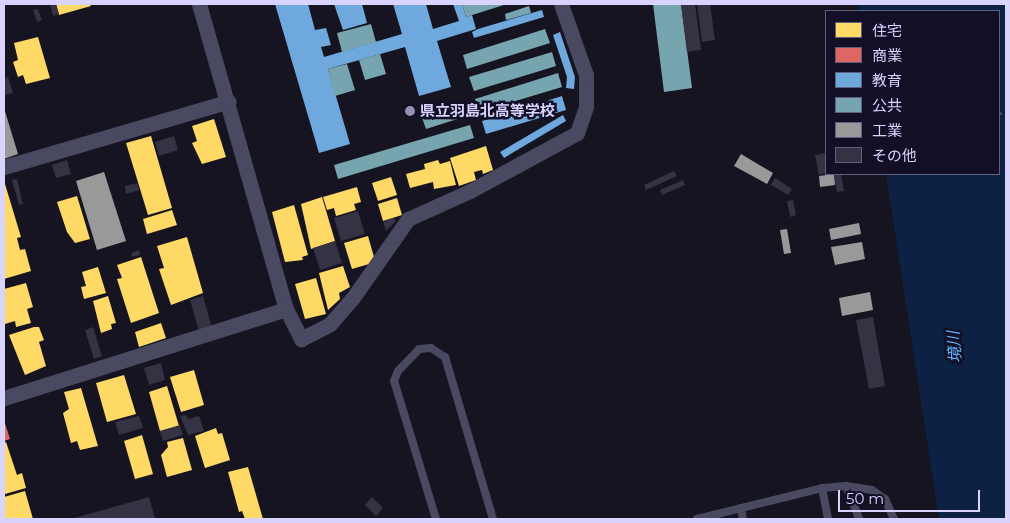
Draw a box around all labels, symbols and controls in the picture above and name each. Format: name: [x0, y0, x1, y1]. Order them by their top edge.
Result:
legend: [825, 10, 1000, 175]
text: 住宅: [872, 21, 902, 40]
text: 商業: [872, 46, 902, 65]
text: 教育: [872, 71, 902, 90]
text: 公共: [872, 96, 902, 115]
place label: 県立羽島北高等学校: [420, 102, 555, 120]
marker: 県立羽島北高等学校: [404, 105, 416, 117]
text: 工業: [872, 121, 902, 140]
text: その他: [872, 146, 917, 165]
water label: 境川: [944, 330, 966, 364]
scale bar: [840, 480, 982, 512]
text: 50 m: [846, 489, 884, 508]

